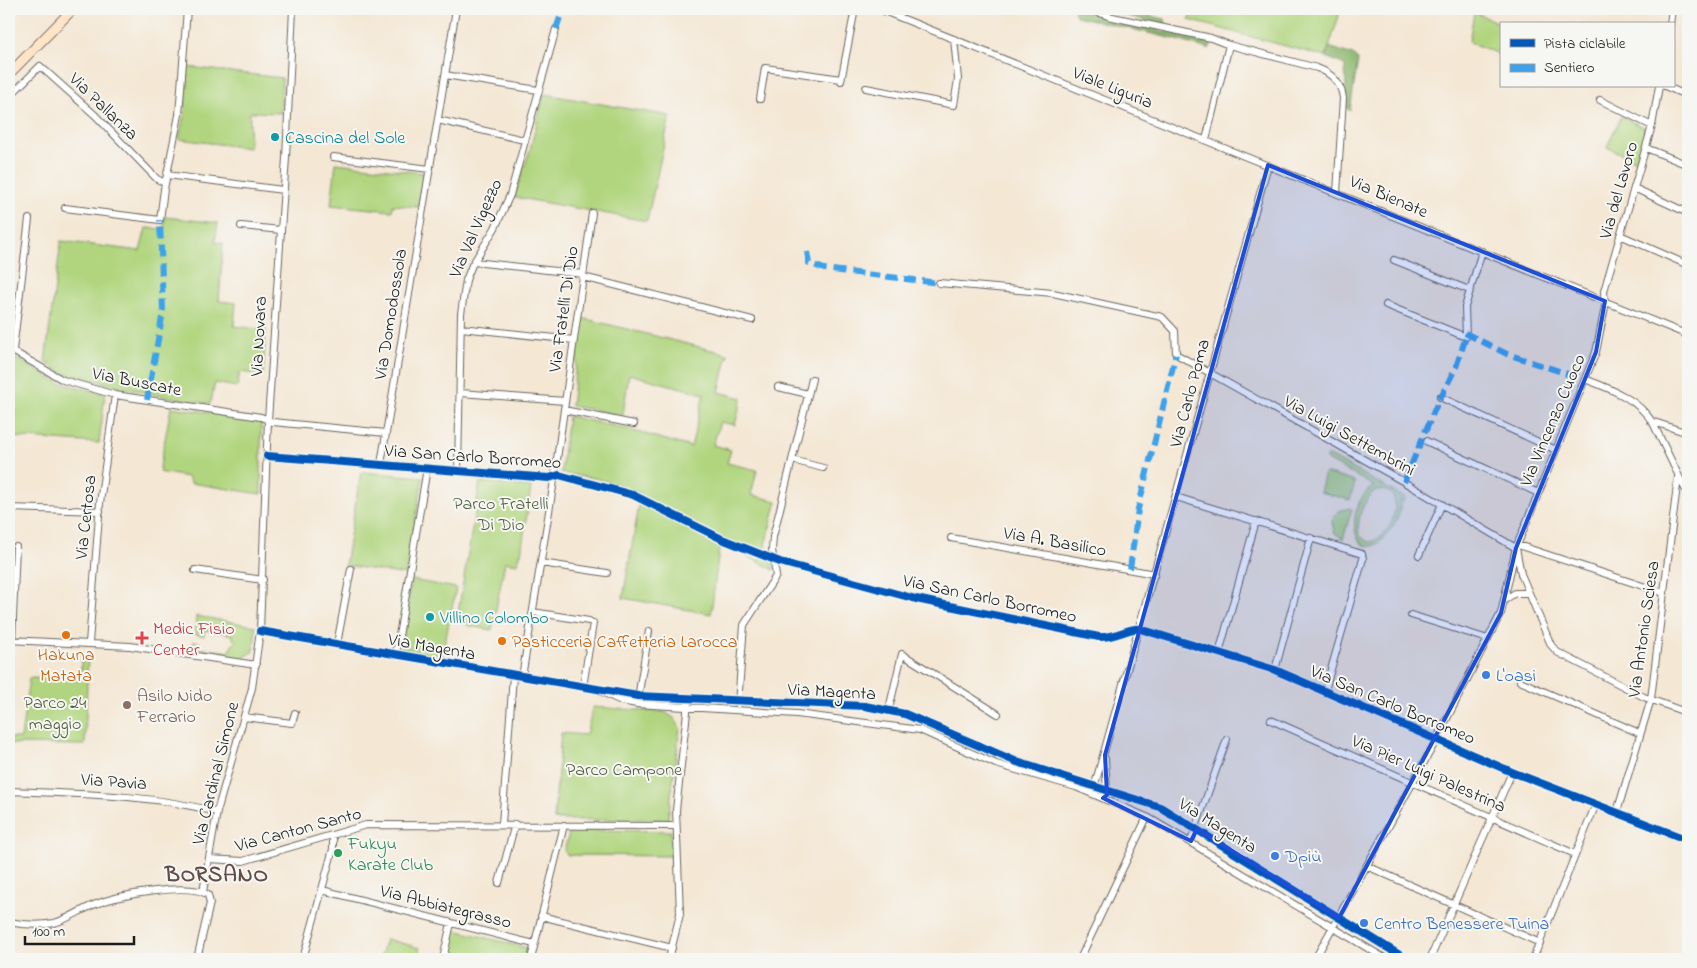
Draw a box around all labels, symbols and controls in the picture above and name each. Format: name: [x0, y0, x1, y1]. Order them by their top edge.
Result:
legend: [1500, 22, 1674, 88]
text: Pista ciclabile: [1544, 33, 1626, 55]
text: Sentiero: [1544, 57, 1595, 79]
street label: Viale Liguria: [1067, 61, 1156, 118]
street label: Via Pallanza: [61, 67, 143, 147]
place label: Cascina del Sole: [285, 126, 406, 152]
marker: Cascina del Sole: [269, 131, 281, 143]
street label: Via del Lavoro: [1593, 139, 1646, 243]
street label: Via Bienate: [1344, 169, 1432, 226]
street label: Via Val Vigezzo: [443, 175, 511, 284]
street label: Via Fratelli Di Dio: [543, 245, 587, 375]
street label: Via Domodossola: [369, 247, 415, 383]
street label: Via Novara: [245, 295, 275, 378]
street label: Via Carlo Poma: [1164, 336, 1218, 452]
street label: Via Vincenzo Cuoco: [1514, 351, 1593, 492]
street label: Via Buscate: [89, 361, 184, 405]
street label: Via Luigi Settembrini: [1277, 389, 1420, 485]
street label: Via San Carlo Borromeo: [383, 439, 562, 477]
street label: Via Certosa: [70, 474, 104, 562]
park label: Parco Fratelli Di Dio: [453, 492, 549, 539]
street label: Via A. Basilico: [1000, 521, 1108, 565]
street label: Via Antonio Sciesa: [1622, 559, 1667, 700]
street label: Via San Carlo Borromeo: [899, 569, 1079, 631]
place label: Villino Colombo: [439, 606, 549, 632]
marker: Villino Colombo: [424, 611, 436, 623]
place label: Medic Fisio Center: [153, 617, 235, 664]
street label: Via Magenta: [385, 627, 477, 669]
marker: Hakuna Matata: [60, 629, 72, 641]
place label: Pasticceria Caffetteria Larocca: [512, 630, 737, 656]
marker: Medic Fisio Center: [135, 631, 149, 645]
marker: Pasticceria Caffetteria Larocca: [496, 635, 508, 647]
place label: Hakuna Matata: [38, 643, 94, 690]
street label: Via San Carlo Borromeo: [1305, 659, 1479, 752]
place label: L'oasi: [1496, 664, 1536, 690]
marker: L'oasi: [1480, 669, 1492, 681]
street label: Via Magenta: [786, 678, 877, 709]
place label: Asilo Nido Ferrario: [136, 684, 212, 731]
park label: Parco 24 maggio: [24, 691, 87, 739]
street label: Via Cardinal Simone: [186, 698, 248, 849]
marker: Asilo Nido Ferrario: [121, 699, 133, 711]
street label: Via Pier Luigi Palestrina: [1346, 729, 1509, 821]
park label: Parco Campone: [566, 758, 683, 784]
street label: Via Pavia: [79, 768, 148, 798]
street label: Via Magenta: [1171, 792, 1261, 862]
street label: Via Canton Santo: [232, 802, 364, 861]
place label: Fukyu Karate Club: [347, 832, 434, 879]
place label: Dpiù: [1284, 845, 1322, 871]
marker: Fukyu Karate Club: [332, 847, 344, 859]
marker: Dpiù: [1269, 850, 1281, 862]
district label: BORSANO: [164, 860, 269, 892]
street label: Via Abbiategrasso: [376, 879, 514, 938]
place label: Centro Benessere Tuina: [1374, 912, 1549, 938]
scale bar: [25, 913, 134, 945]
marker: Centro Benessere Tuina: [1358, 917, 1370, 929]
text: 100 m: [32, 921, 65, 943]

